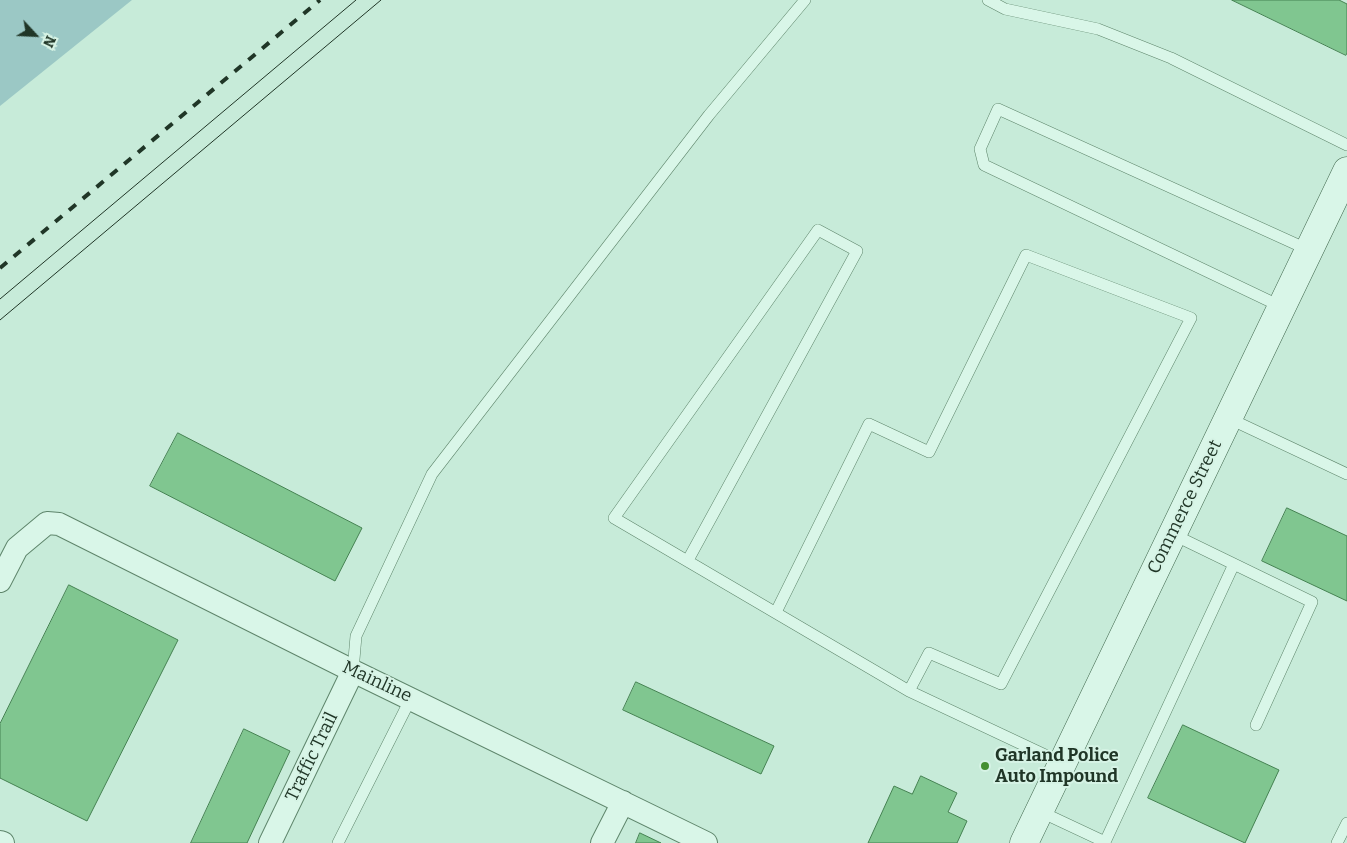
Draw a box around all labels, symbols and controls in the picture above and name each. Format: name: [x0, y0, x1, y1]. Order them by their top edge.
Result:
north arrow: [10, 10, 60, 60]
text: N: [39, 33, 59, 50]
street label: Commerce Street: [1143, 436, 1227, 578]
street label: Mainline: [339, 657, 415, 707]
street label: Traffic Trail: [281, 709, 343, 805]
place label: Garland Police Auto Impound: [995, 745, 1119, 788]
marker: Garland Police Auto Impound: [979, 760, 991, 772]

